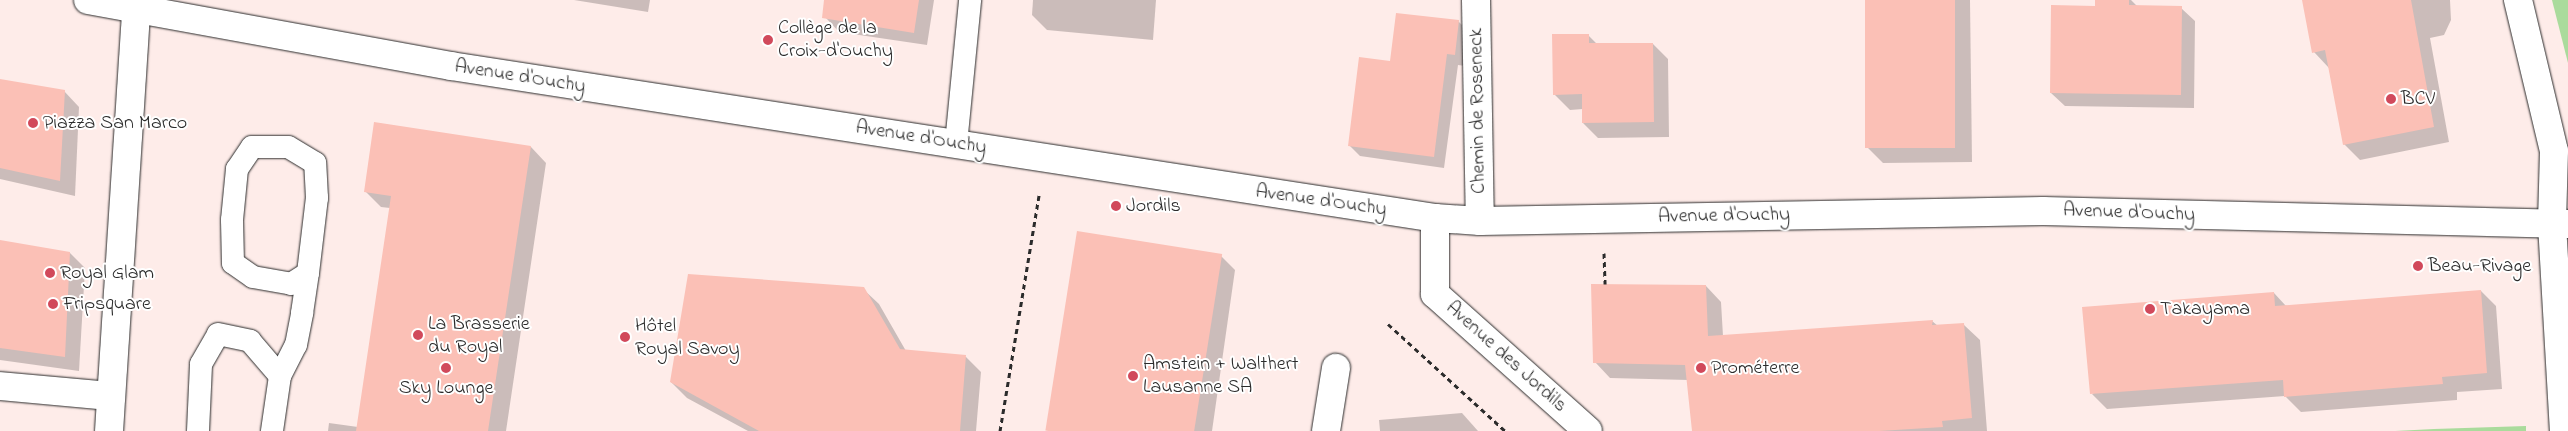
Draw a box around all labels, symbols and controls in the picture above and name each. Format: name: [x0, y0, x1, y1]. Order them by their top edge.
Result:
place label: Collège de la Croix-d'Ouchy: [778, 16, 893, 63]
street label: Chemin de Roseneck: [1465, 28, 1491, 194]
marker: Collège de la Croix-d'Ouchy: [762, 34, 774, 46]
street label: Avenue d'Ouchy: [453, 55, 587, 99]
place label: BCV: [2401, 87, 2435, 111]
marker: BCV: [2385, 93, 2397, 105]
place label: Piazza San Marco: [43, 111, 187, 135]
street label: Avenue d'Ouchy: [854, 116, 988, 160]
marker: Piazza San Marco: [27, 117, 39, 129]
street label: Avenue d'Ouchy: [1254, 180, 1388, 222]
place label: Jordils: [1126, 194, 1181, 218]
street label: Avenue d'Ouchy: [2063, 199, 2195, 227]
marker: Jordils: [1110, 200, 1122, 212]
street label: Avenue d'Ouchy: [1658, 203, 1790, 229]
place label: Beau-Rivage: [2428, 254, 2531, 278]
marker: Beau-Rivage: [2412, 260, 2424, 272]
place label: Royal Glam: [60, 261, 154, 285]
marker: Royal Glam: [44, 267, 56, 279]
place label: Fripsquare: [63, 292, 151, 316]
street label: Avenue des Jordils: [1440, 296, 1572, 418]
place label: Takayama: [2160, 297, 2250, 321]
marker: Fripsquare: [47, 298, 59, 310]
marker: Takayama: [2144, 303, 2156, 315]
place label: La Brasserie du Royal: [428, 312, 530, 359]
place label: Hôtel Royal Savoy: [635, 314, 740, 361]
marker: La Brasserie du Royal: [412, 329, 424, 341]
marker: Hôtel Royal Savoy: [619, 331, 631, 343]
place label: Amstein + Walthert Lausanne SA: [1143, 352, 1299, 399]
place label: Prométerre: [1711, 356, 1799, 380]
marker: Sky Lounge: [440, 362, 452, 374]
marker: Prométerre: [1695, 362, 1707, 374]
marker: Amstein + Walthert Lausanne SA: [1127, 370, 1139, 382]
place label: Sky Lounge: [399, 376, 493, 400]

